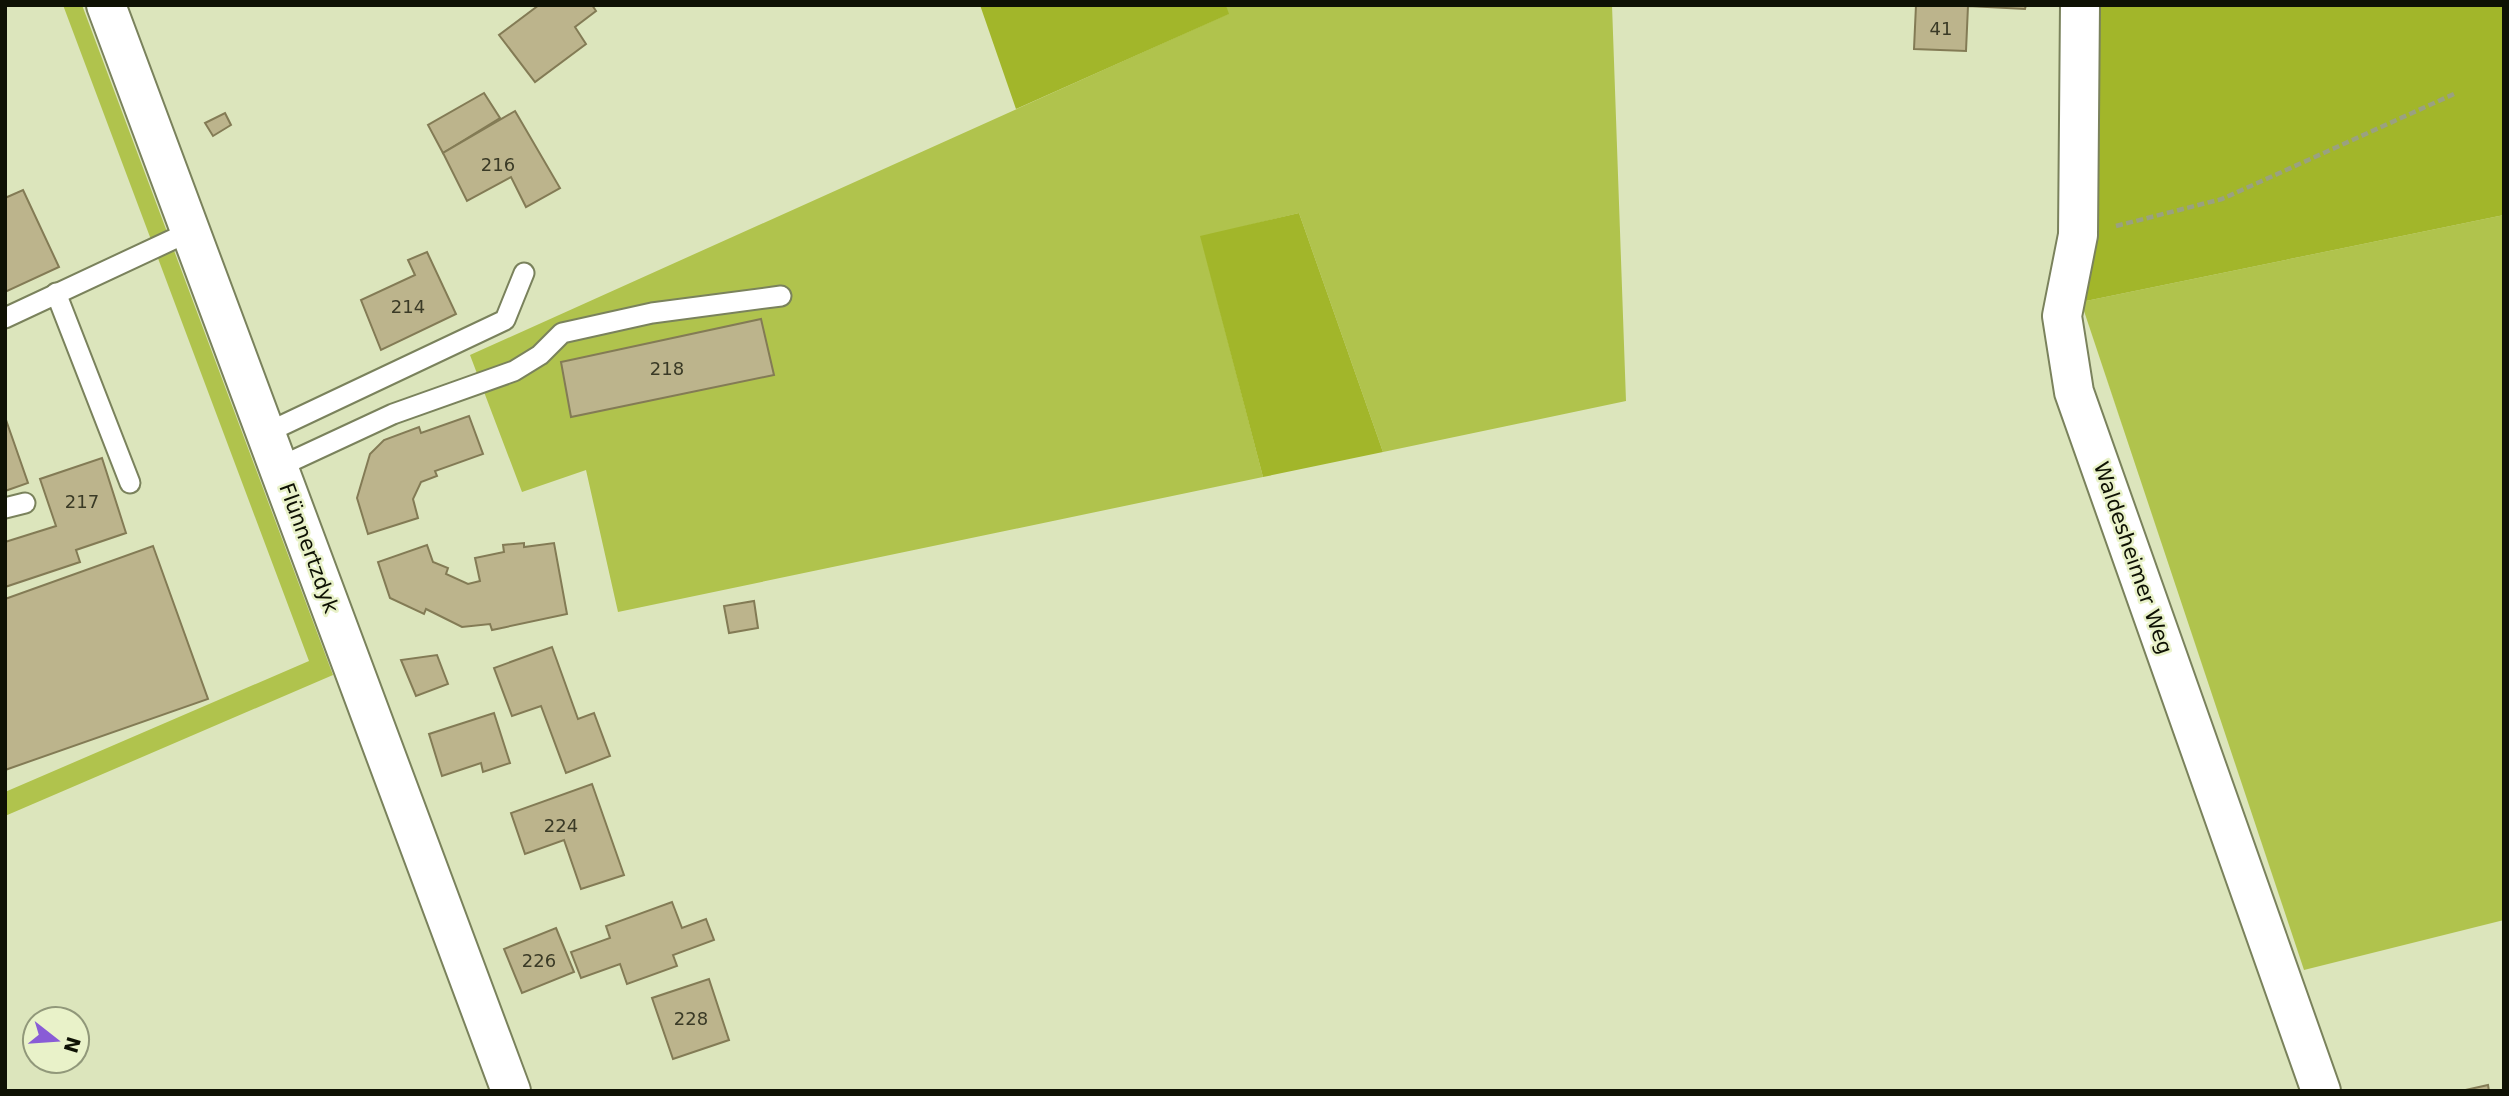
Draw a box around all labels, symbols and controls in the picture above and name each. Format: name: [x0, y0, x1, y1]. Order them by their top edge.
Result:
house number: 41: [1930, 18, 1952, 39]
house number: 216: [481, 154, 515, 175]
house number: 214: [391, 296, 425, 317]
house number: 218: [650, 358, 684, 379]
street label: Waldesheimer Weg: [2089, 459, 2177, 657]
street label: Flünnertzdyk: [274, 480, 344, 617]
house number: 217: [65, 491, 99, 512]
house number: 224: [544, 815, 578, 836]
house number: 226: [522, 950, 556, 971]
north arrow: [21, 1005, 91, 1075]
house number: 228: [674, 1008, 708, 1029]
text: N: [59, 1034, 85, 1056]

